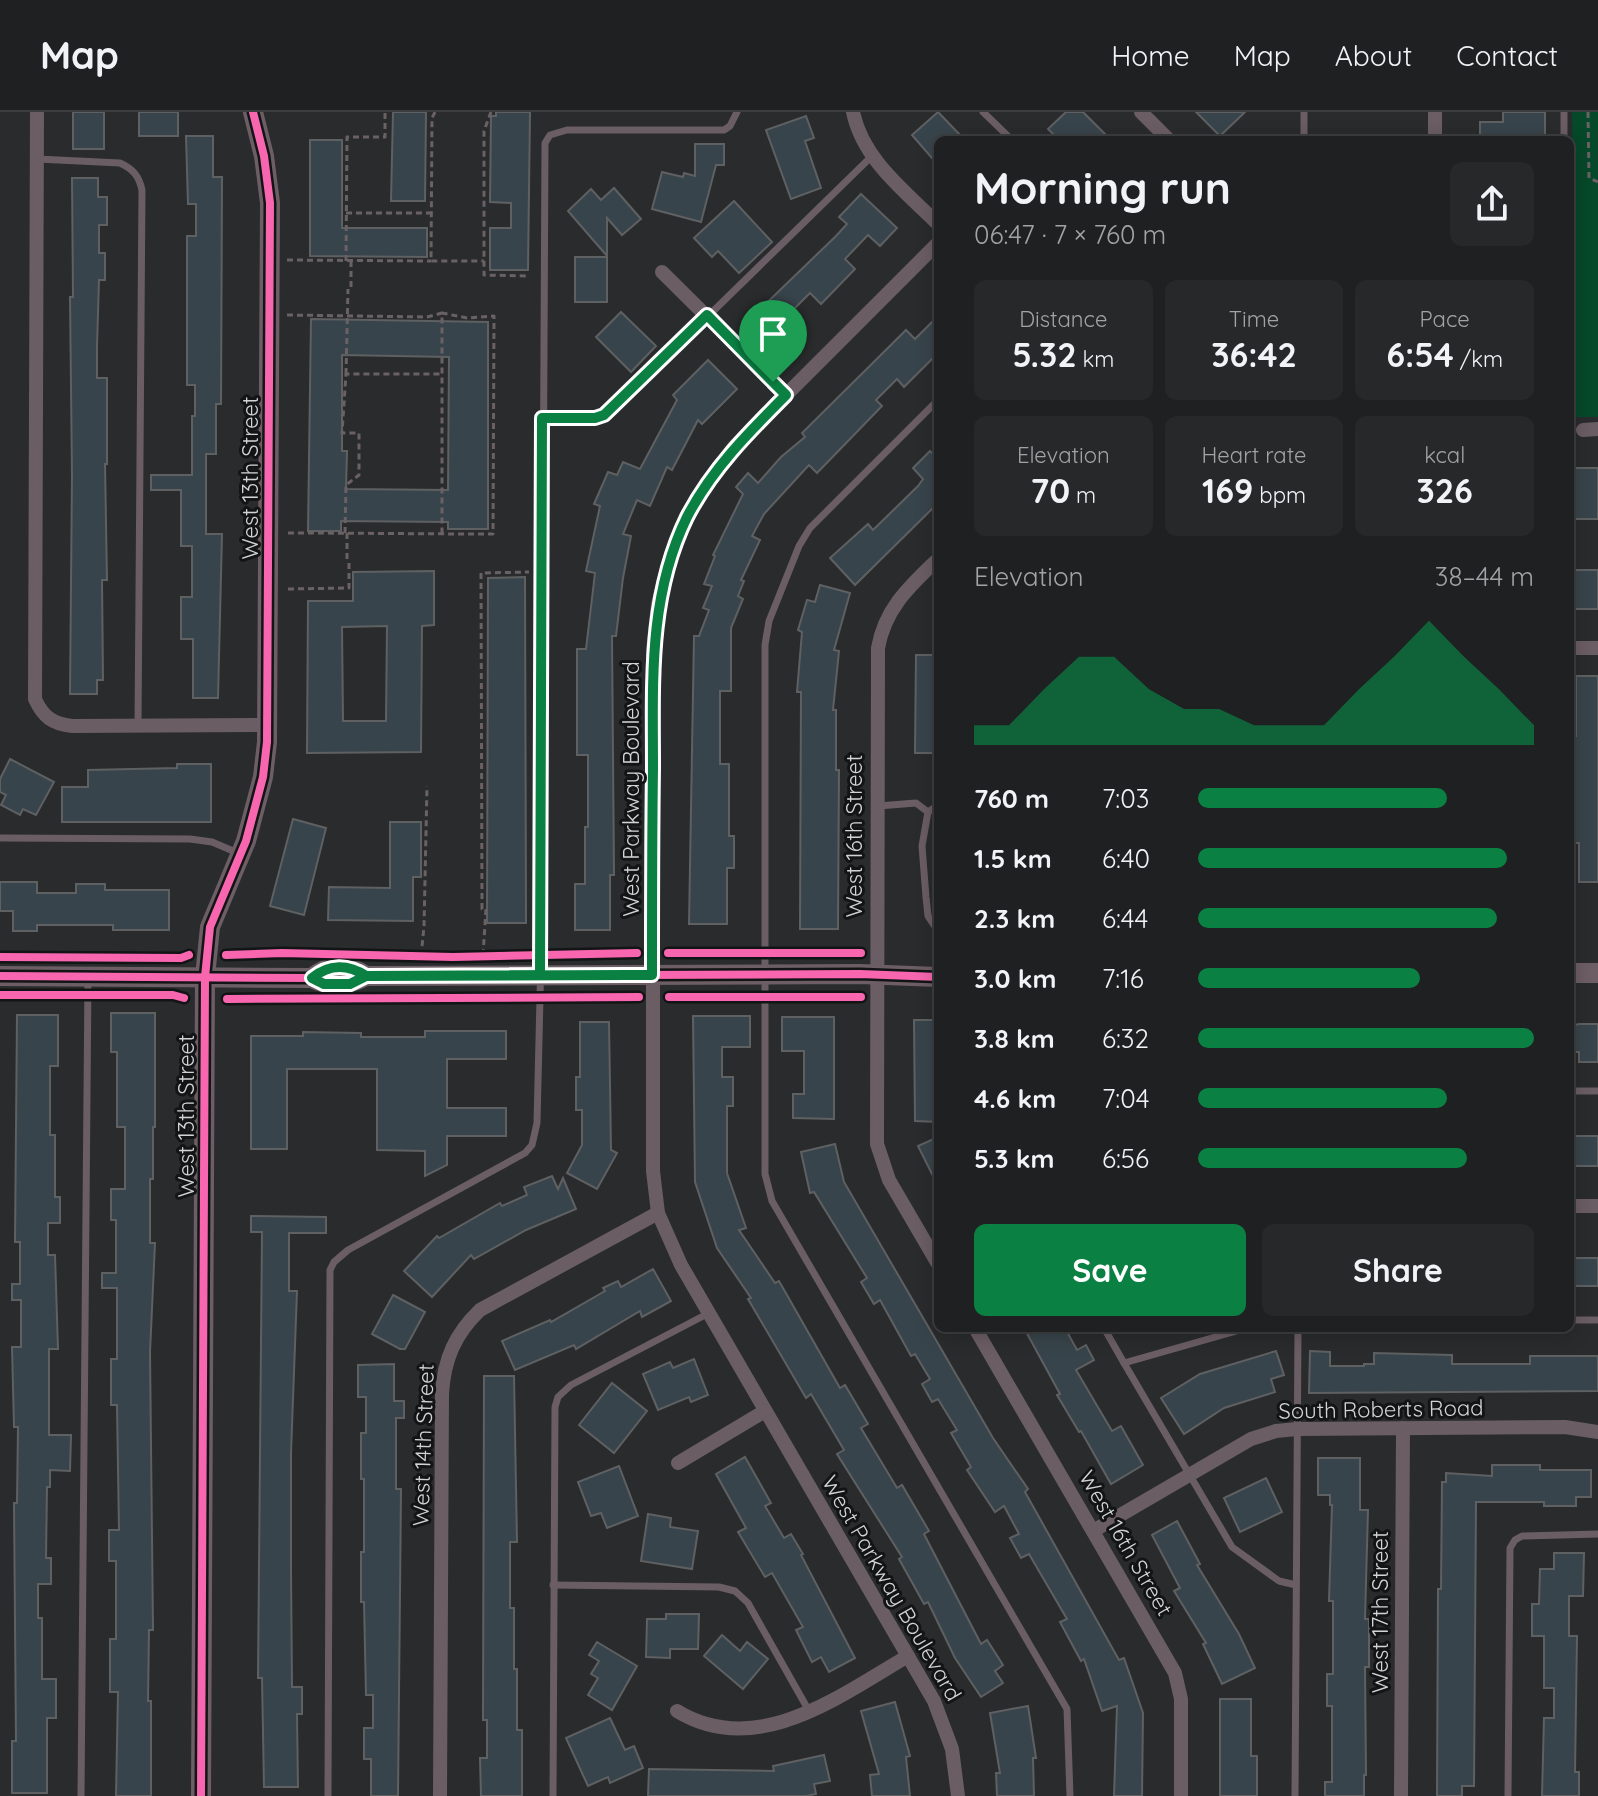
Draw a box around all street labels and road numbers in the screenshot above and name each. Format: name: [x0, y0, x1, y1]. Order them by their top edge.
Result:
street label: West 13th Street: [236, 397, 264, 559]
street label: West Parkway Boulevard: [617, 661, 645, 917]
street label: West 16th Street: [840, 754, 868, 918]
street label: West 13th Street: [172, 1035, 200, 1197]
street label: West 14th Street: [406, 1363, 440, 1527]
street label: South Roberts Road: [1278, 1393, 1484, 1425]
street label: West 16th Street: [1073, 1465, 1179, 1621]
street label: West Parkway Boulevard: [816, 1470, 968, 1706]
street label: West 17th Street: [1366, 1531, 1394, 1693]

